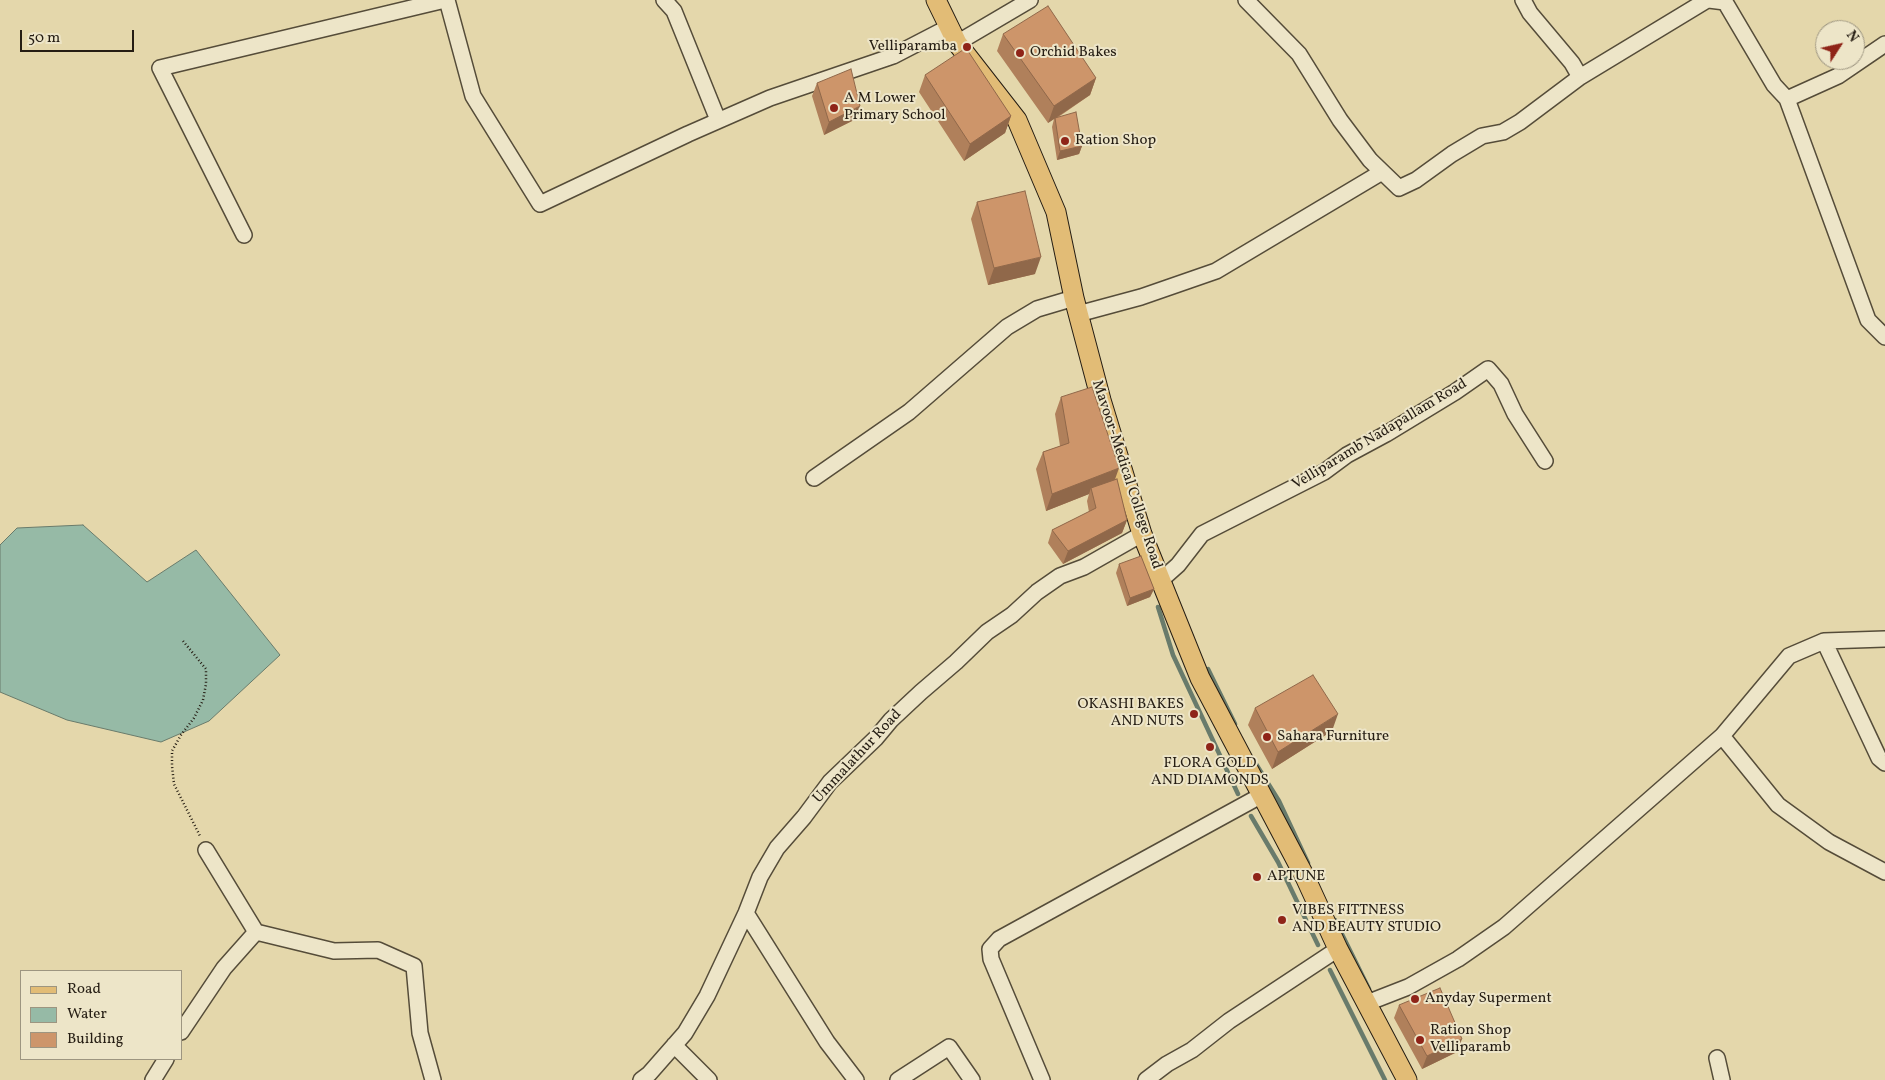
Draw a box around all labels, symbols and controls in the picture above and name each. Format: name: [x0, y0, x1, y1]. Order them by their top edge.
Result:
scale bar: [22, 20, 136, 52]
north arrow: [1815, 20, 1865, 70]
text: N: [1841, 27, 1863, 46]
text: 50 m: [28, 28, 60, 49]
place label: Velliparamba: [869, 38, 957, 56]
marker: Velliparamba: [961, 41, 973, 53]
place label: Orchid Bakes: [1030, 44, 1117, 62]
marker: Orchid Bakes: [1014, 47, 1026, 59]
place label: A M Lower Primary School: [844, 90, 946, 125]
marker: A M Lower Primary School: [828, 102, 840, 114]
place label: Ration Shop: [1075, 132, 1156, 150]
marker: Ration Shop: [1059, 135, 1071, 147]
street label: Velliparamb Nadapallam Road: [1289, 376, 1471, 494]
street label: Mavoor-Medical College Road: [1087, 378, 1165, 572]
place label: OKASHI BAKES AND NUTS: [1078, 696, 1184, 731]
street label: Ummalathur Road: [810, 706, 906, 808]
marker: OKASHI BAKES AND NUTS: [1188, 708, 1200, 720]
place label: Sahara Furniture: [1277, 728, 1389, 746]
marker: Sahara Furniture: [1261, 731, 1273, 743]
marker: FLORA GOLD AND DIAMONDS: [1204, 741, 1216, 753]
place label: FLORA GOLD AND DIAMONDS: [1151, 755, 1269, 790]
place label: APTUNE: [1267, 868, 1325, 886]
marker: APTUNE: [1251, 871, 1263, 883]
place label: VIBES FITTNESS AND BEAUTY STUDIO: [1292, 902, 1441, 937]
marker: VIBES FITTNESS AND BEAUTY STUDIO: [1276, 914, 1288, 926]
legend: [20, 970, 182, 1060]
text: Road: [67, 979, 101, 1000]
place label: Anyday Superment: [1425, 990, 1552, 1008]
marker: Anyday Superment: [1409, 993, 1421, 1005]
text: Water: [67, 1004, 107, 1025]
place label: Ration Shop Velliparamb: [1430, 1022, 1511, 1057]
text: Building: [67, 1029, 123, 1050]
marker: Ration Shop Velliparamb: [1414, 1034, 1426, 1046]

